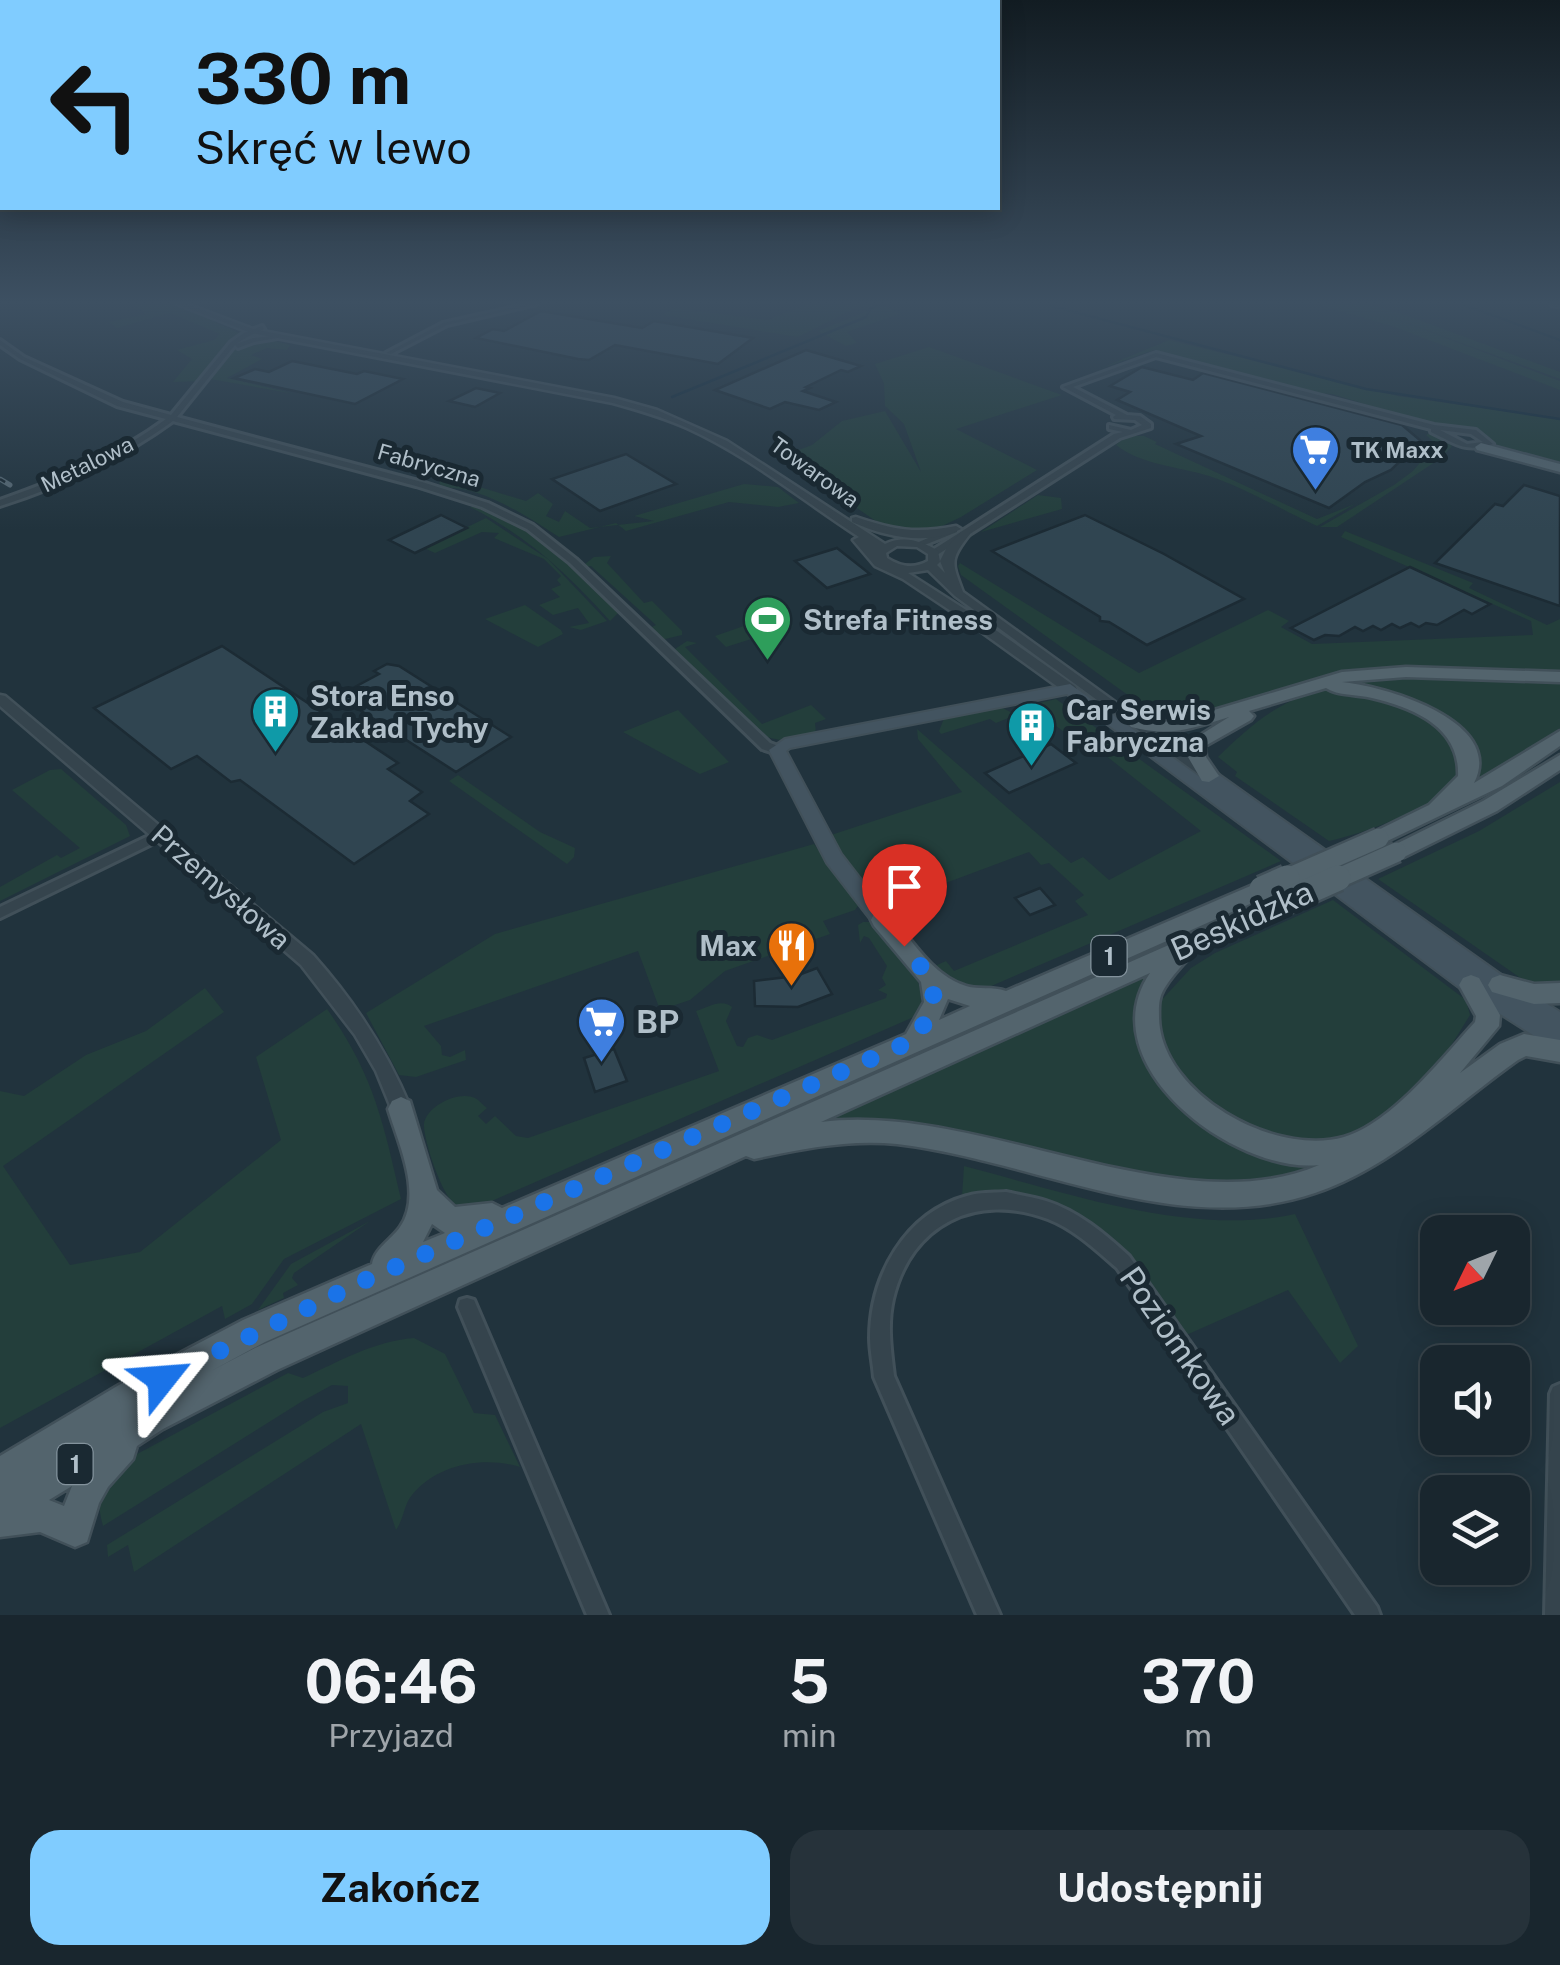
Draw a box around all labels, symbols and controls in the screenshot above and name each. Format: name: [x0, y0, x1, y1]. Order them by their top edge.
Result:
text: 330 m: [195, 37, 411, 120]
icon: left: [30, 40, 160, 170]
text: Skręć w lewo: [195, 121, 472, 174]
supermarket icon: TK Maxx: [1290, 424, 1342, 492]
street label: Metalowa: [37, 431, 137, 497]
street label: Towarowa: [766, 431, 864, 513]
place label: TK Maxx: [1351, 437, 1444, 463]
street label: Fabryczna: [375, 438, 483, 492]
sports icon: Strefa Fitness: [742, 594, 794, 662]
place label: Strefa Fitness: [803, 603, 993, 636]
place label: Stora Enso Zakład Tychy: [310, 679, 489, 744]
building icon: Stora Enso Zakład Tychy: [249, 686, 301, 754]
place label: Car Serwis Fabryczna: [1066, 693, 1211, 758]
building icon: Car Serwis Fabryczna: [1005, 700, 1057, 768]
street label: Przemysłowa: [145, 818, 297, 956]
pin: [862, 844, 947, 947]
icon: arrive: [877, 859, 932, 914]
street label: Beskidzka: [1165, 873, 1318, 968]
restaurant icon: Max: [766, 920, 818, 988]
place label: Max: [699, 929, 757, 962]
road number: 1: [1092, 936, 1126, 976]
supermarket icon: BP: [575, 996, 627, 1064]
place label: BP: [636, 1003, 679, 1040]
north arrow: [1420, 1215, 1530, 1325]
map controls: [1420, 1215, 1530, 1585]
street label: Poziomkowa: [1112, 1260, 1248, 1432]
position arrow: [110, 1327, 214, 1431]
button: sound: [1420, 1345, 1530, 1455]
road number: 1: [58, 1444, 92, 1484]
button: layers: [1420, 1475, 1530, 1585]
text: 06:46: [305, 1646, 478, 1717]
text: 5: [789, 1646, 829, 1717]
text: 370: [1141, 1646, 1255, 1717]
text: Przyjazd: [328, 1717, 454, 1754]
text: min: [782, 1717, 836, 1754]
text: m: [1184, 1717, 1212, 1754]
button: Zakończ: [30, 1830, 770, 1945]
button: Udostępnij: [790, 1830, 1530, 1945]

